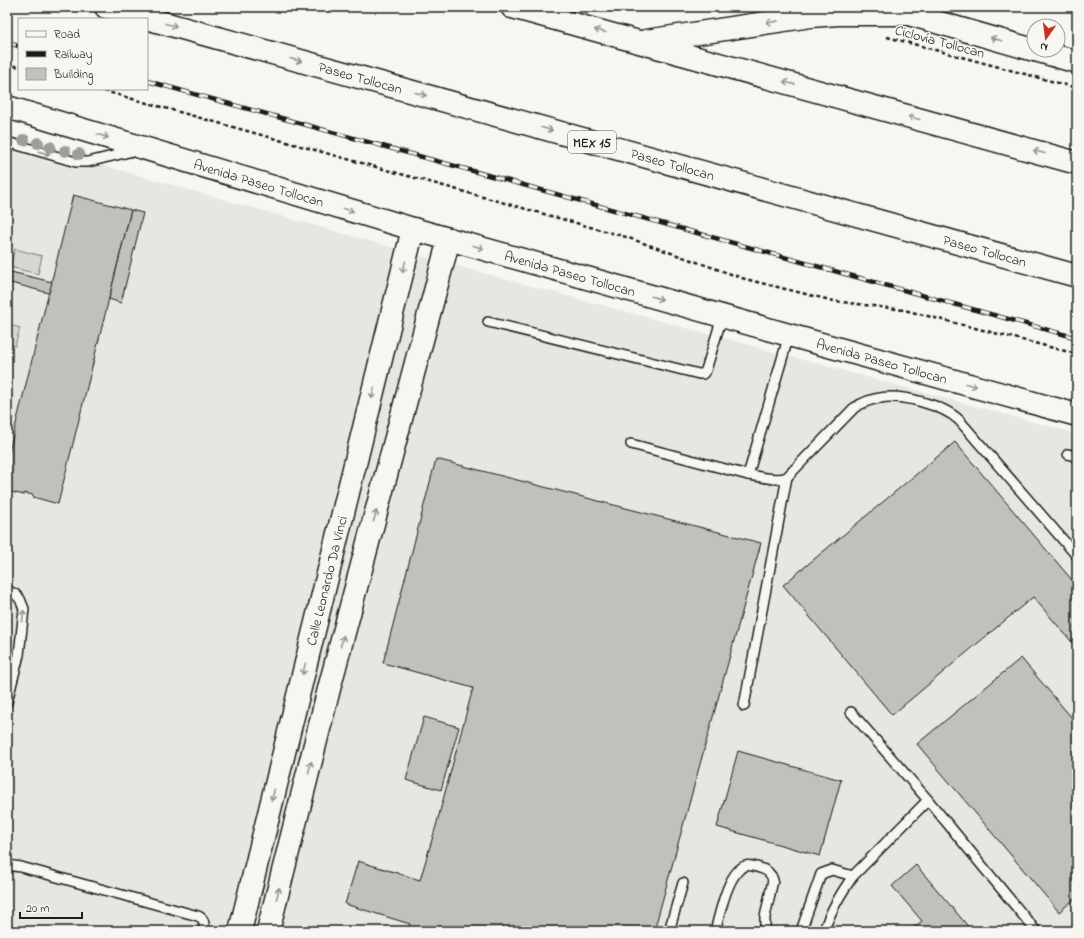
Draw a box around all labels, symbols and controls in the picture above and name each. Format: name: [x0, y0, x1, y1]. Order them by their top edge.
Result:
legend: [18, 18, 148, 90]
one-way arrow: [766, 18, 779, 26]
north arrow: [1026, 18, 1066, 58]
street label: Ciclovía Tollocan: [892, 20, 987, 65]
one-way arrow: [164, 22, 177, 29]
text: Road: [54, 26, 80, 44]
one-way arrow: [594, 27, 607, 34]
one-way arrow: [990, 35, 1003, 42]
text: N: [1038, 38, 1049, 55]
text: Railway: [54, 46, 93, 65]
one-way arrow: [289, 56, 302, 64]
street label: Paseo Tollocan: [316, 57, 404, 101]
text: Building: [53, 66, 93, 85]
one-way arrow: [782, 79, 795, 87]
one-way arrow: [415, 91, 428, 98]
one-way arrow: [908, 114, 921, 121]
one-way arrow: [540, 126, 553, 133]
road number: MEX 15: [568, 131, 616, 153]
one-way arrow: [96, 133, 109, 140]
street label: Paseo Tollocan: [628, 144, 717, 187]
one-way arrow: [1033, 148, 1046, 156]
one-way arrow: [38, 150, 51, 157]
street label: Avenida Paseo Tollocan: [191, 155, 326, 214]
one-way arrow: [341, 207, 354, 214]
street label: Paseo Tollocan: [940, 230, 1029, 274]
one-way arrow: [471, 244, 484, 252]
street label: Avenida Paseo Tollocan: [502, 246, 638, 303]
one-way arrow: [400, 260, 407, 273]
one-way arrow: [650, 295, 663, 302]
street label: Avenida Paseo Tollocan: [814, 334, 950, 390]
one-way arrow: [964, 382, 977, 390]
one-way arrow: [368, 387, 376, 400]
one-way arrow: [372, 509, 380, 522]
street label: Calle Leonardo Da Vinci: [302, 514, 354, 648]
one-way arrow: [19, 610, 27, 623]
one-way arrow: [339, 635, 346, 648]
one-way arrow: [300, 662, 308, 675]
one-way arrow: [306, 761, 314, 774]
one-way arrow: [269, 788, 276, 801]
one-way arrow: [275, 887, 282, 900]
scale bar: [20, 894, 82, 920]
text: 20 m: [26, 900, 49, 918]

